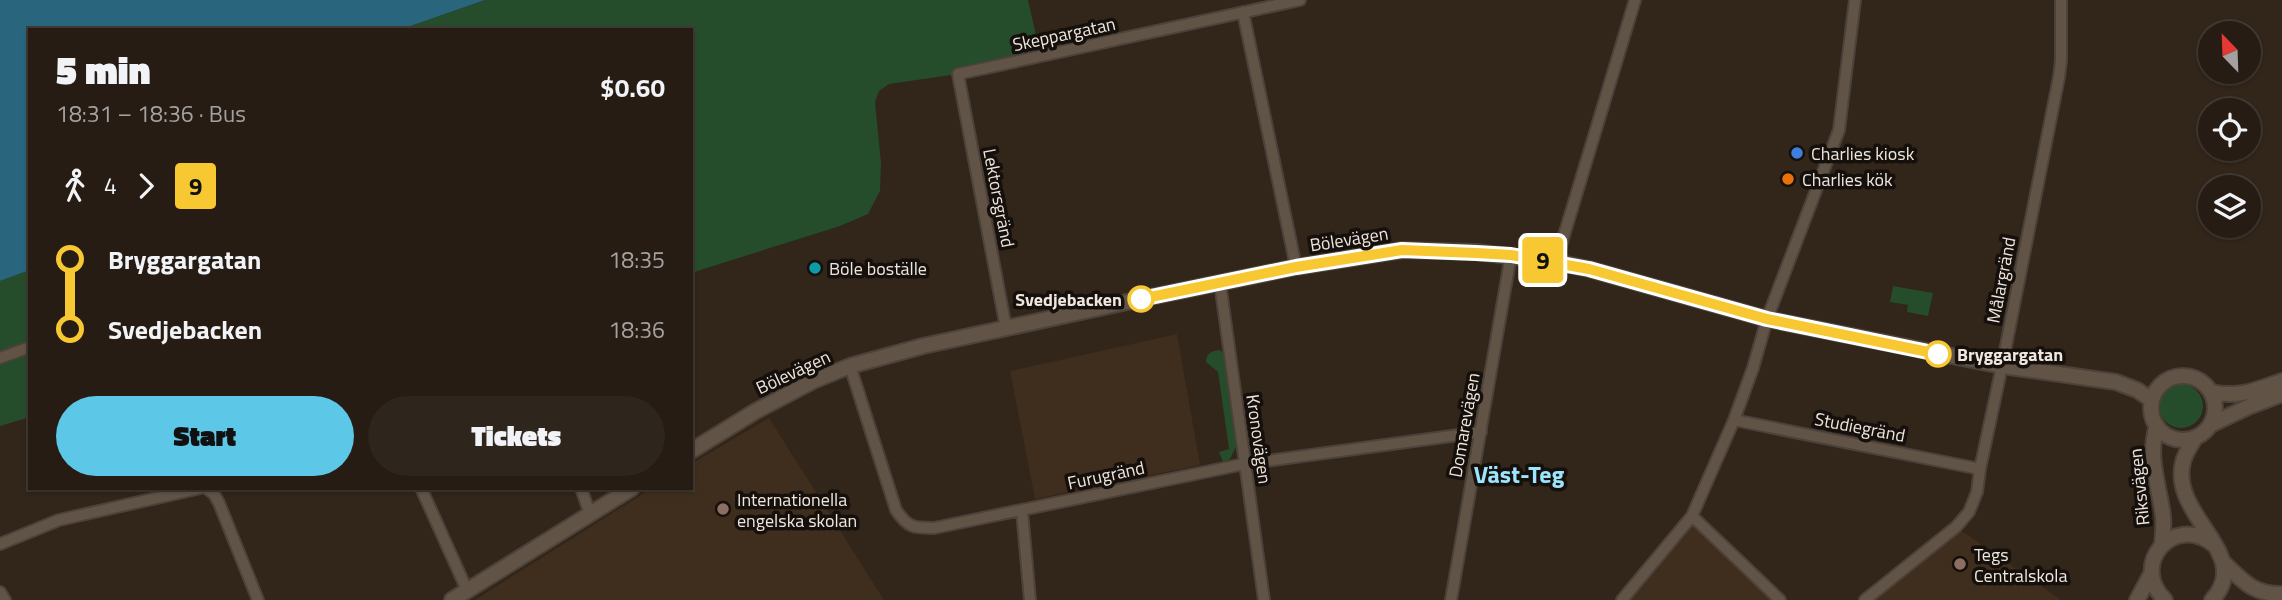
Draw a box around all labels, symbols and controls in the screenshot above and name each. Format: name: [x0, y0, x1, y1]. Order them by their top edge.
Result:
street label: Skeppargatan: [1010, 10, 1118, 58]
north arrow: [2198, 21, 2261, 84]
map controls: [2198, 21, 2261, 238]
text: 5 min: [56, 41, 150, 99]
text: $0.60: [600, 68, 665, 107]
text: 18:31 – 18:36 · Bus: [56, 96, 246, 131]
button: locate: [2198, 98, 2261, 161]
place label: Charlies kiosk: [1811, 140, 1915, 167]
marker: Charlies kiosk: [1789, 145, 1805, 161]
street label: Lektorsgränd: [976, 146, 1022, 250]
place label: Charlies kök: [1802, 166, 1893, 193]
icon: walk: [56, 167, 94, 205]
icon: forward: [127, 167, 165, 205]
text: 4: [104, 168, 117, 203]
text: 9: [189, 168, 202, 204]
marker: Charlies kök: [1780, 171, 1796, 187]
button: layers: [2198, 175, 2261, 238]
street label: Bölevägen: [1308, 219, 1390, 259]
street label: Målargränd: [1979, 235, 2023, 325]
line badge: 9: [1520, 237, 1566, 283]
text: Bryggargatan: [108, 240, 261, 279]
text: 18:35: [608, 242, 665, 277]
text: 9: [1536, 242, 1550, 278]
place label: Böle boställe: [829, 255, 927, 282]
marker: Böle boställe: [807, 260, 823, 276]
place label: Svedjebacken: [1015, 286, 1122, 313]
marker: Svedjebacken: [1128, 286, 1154, 312]
text: Svedjebacken: [108, 310, 262, 349]
text: 18:36: [608, 312, 665, 347]
marker: Bryggargatan: [1925, 341, 1951, 367]
place label: Bryggargatan: [1957, 341, 2063, 368]
street label: Bölevägen: [751, 343, 835, 401]
street label: Domarevägen: [1442, 371, 1486, 479]
street label: Kronovägen: [1239, 392, 1279, 486]
button: Start: [56, 396, 354, 476]
button: Tickets: [368, 396, 665, 476]
street label: Studiegränd: [1812, 405, 1908, 449]
street label: Riksvägen: [2122, 447, 2156, 527]
street label: Furugränd: [1065, 454, 1147, 496]
district label: Väst-Teg: [1474, 456, 1565, 492]
place label: Internationella engelska skolan: [737, 486, 857, 534]
marker: Internationella engelska skolan: [715, 501, 731, 517]
place label: Tegs Centralskola: [1974, 541, 2067, 589]
marker: Tegs Centralskola: [1952, 556, 1968, 572]

